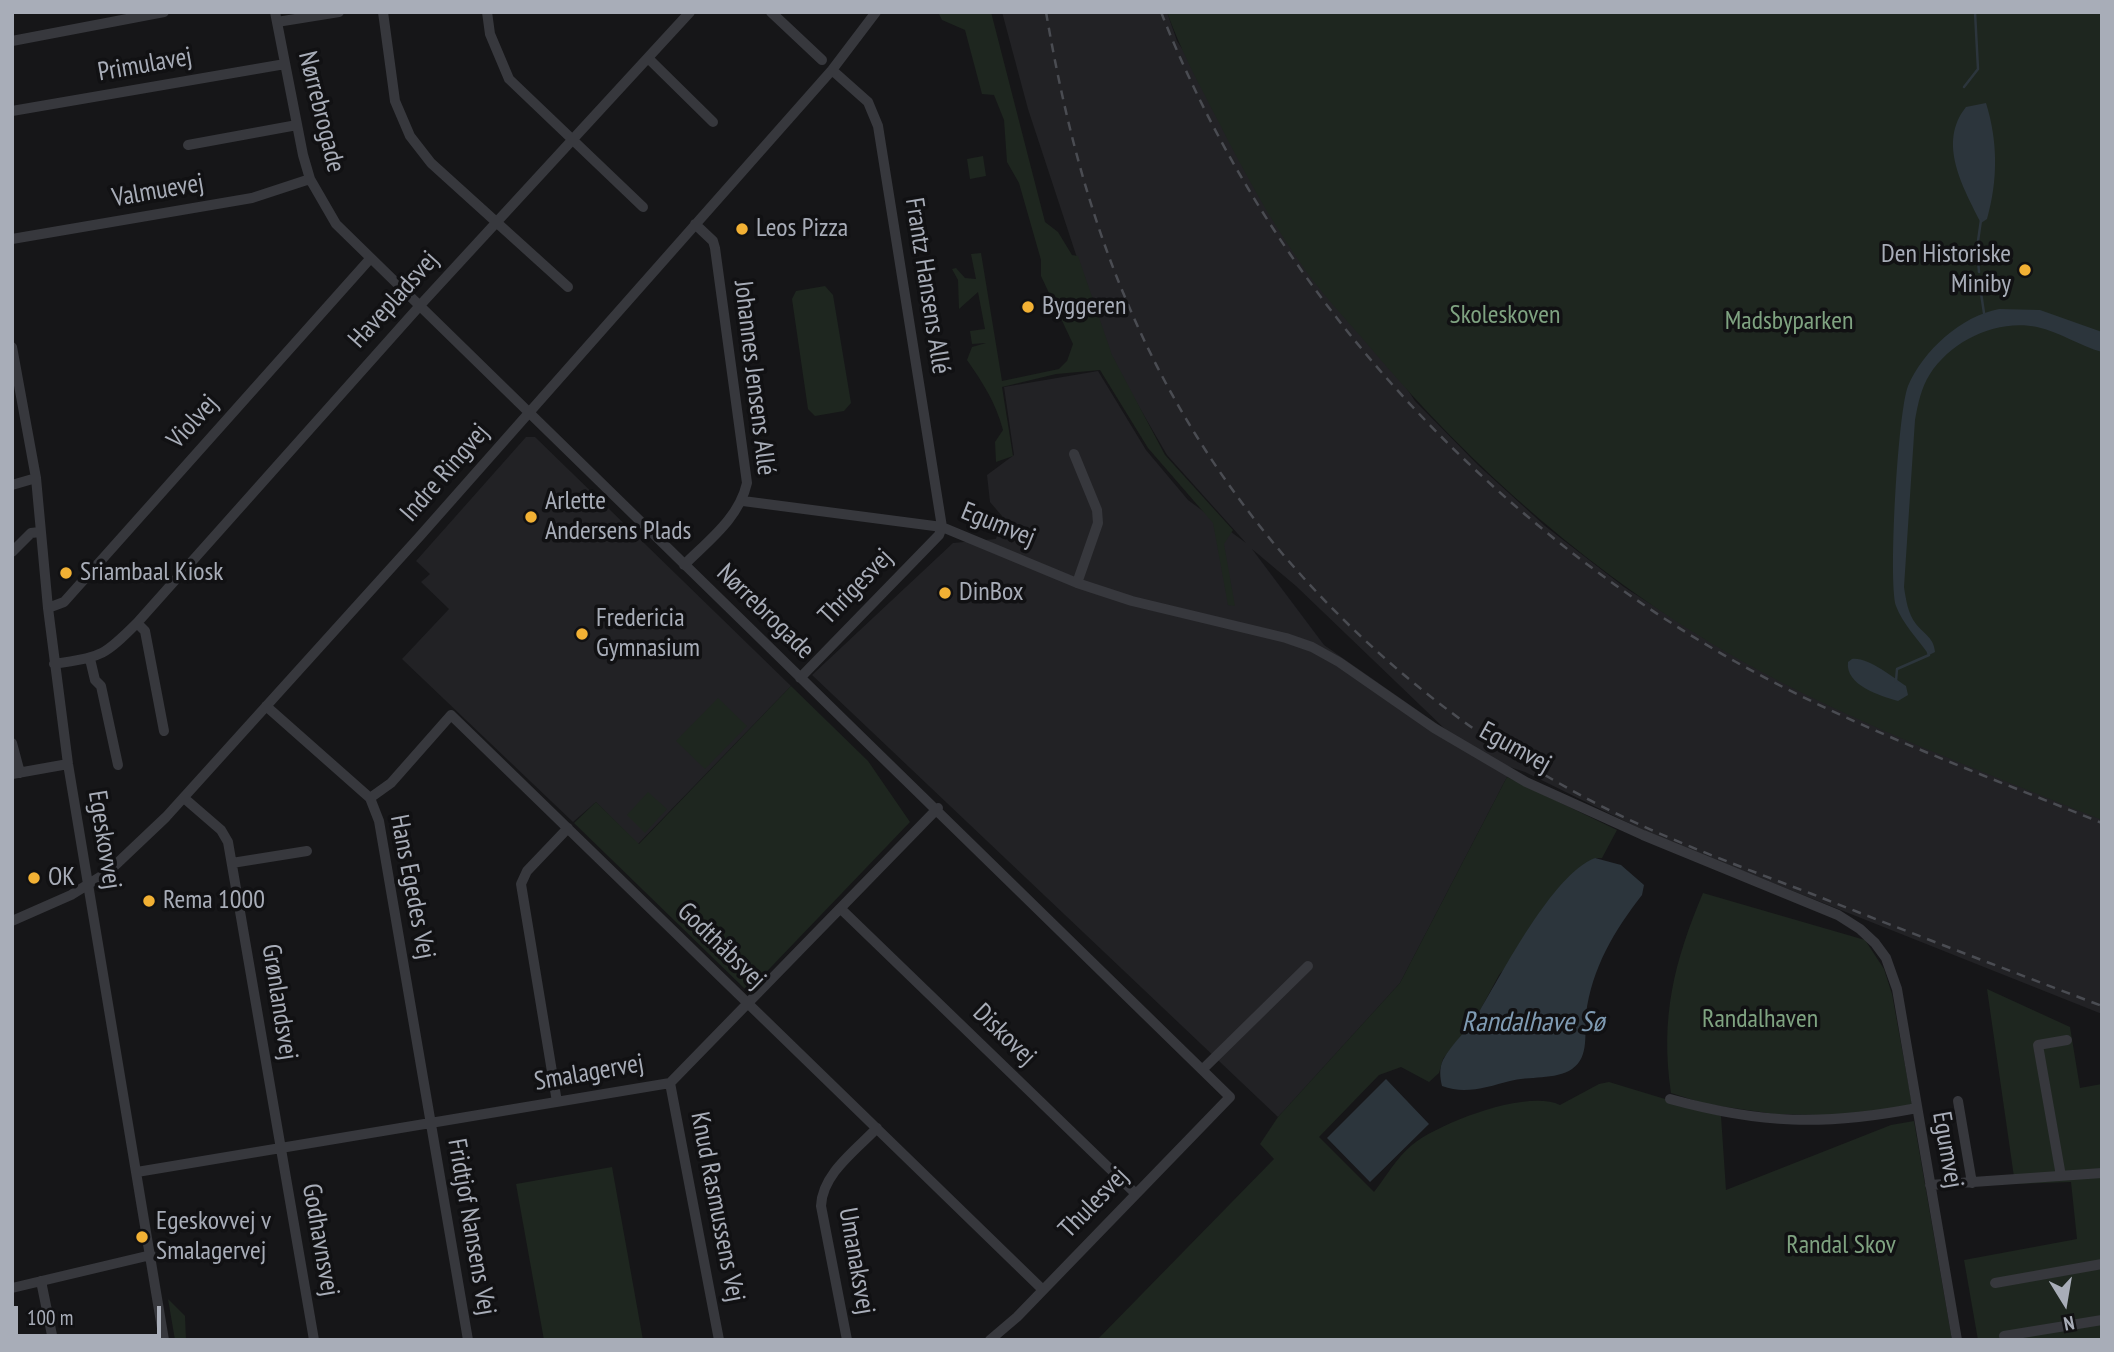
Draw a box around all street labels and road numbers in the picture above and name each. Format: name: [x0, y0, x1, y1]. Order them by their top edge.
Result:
street label: Primulavej: [96, 41, 194, 89]
street label: Nørrebrogade: [291, 48, 351, 176]
street label: Valmuevej: [110, 168, 206, 214]
street label: Frantz Hansens Allé: [898, 196, 956, 376]
street label: Havepladsvej: [342, 245, 446, 355]
street label: Johannes Jensens Allé: [727, 279, 781, 477]
street label: Violvej: [161, 389, 225, 455]
street label: Indre Ringvej: [394, 418, 496, 528]
street label: Egumvej: [956, 496, 1040, 554]
street label: Thrigesvej: [812, 543, 900, 631]
street label: Nørrebrogade: [710, 558, 820, 666]
street label: Egumvej: [1474, 716, 1556, 780]
street label: Egeskovvej: [81, 788, 127, 892]
street label: Hans Egedes Vej: [383, 812, 441, 962]
street label: Godthåbsvej: [670, 896, 772, 996]
street label: Grønlandsvej: [254, 942, 304, 1062]
street label: Diskovej: [966, 998, 1042, 1072]
street label: Smalagervej: [532, 1048, 646, 1098]
street label: Knud Rasmussens Vej: [683, 1109, 751, 1305]
street label: Egumvej: [1925, 1109, 1969, 1191]
street label: Fridtjof Nansens Vej: [440, 1136, 502, 1318]
street label: Thulesvej: [1053, 1161, 1135, 1245]
street label: Godhavnsvej: [295, 1181, 345, 1299]
street label: Umanaksvej: [831, 1205, 881, 1317]

